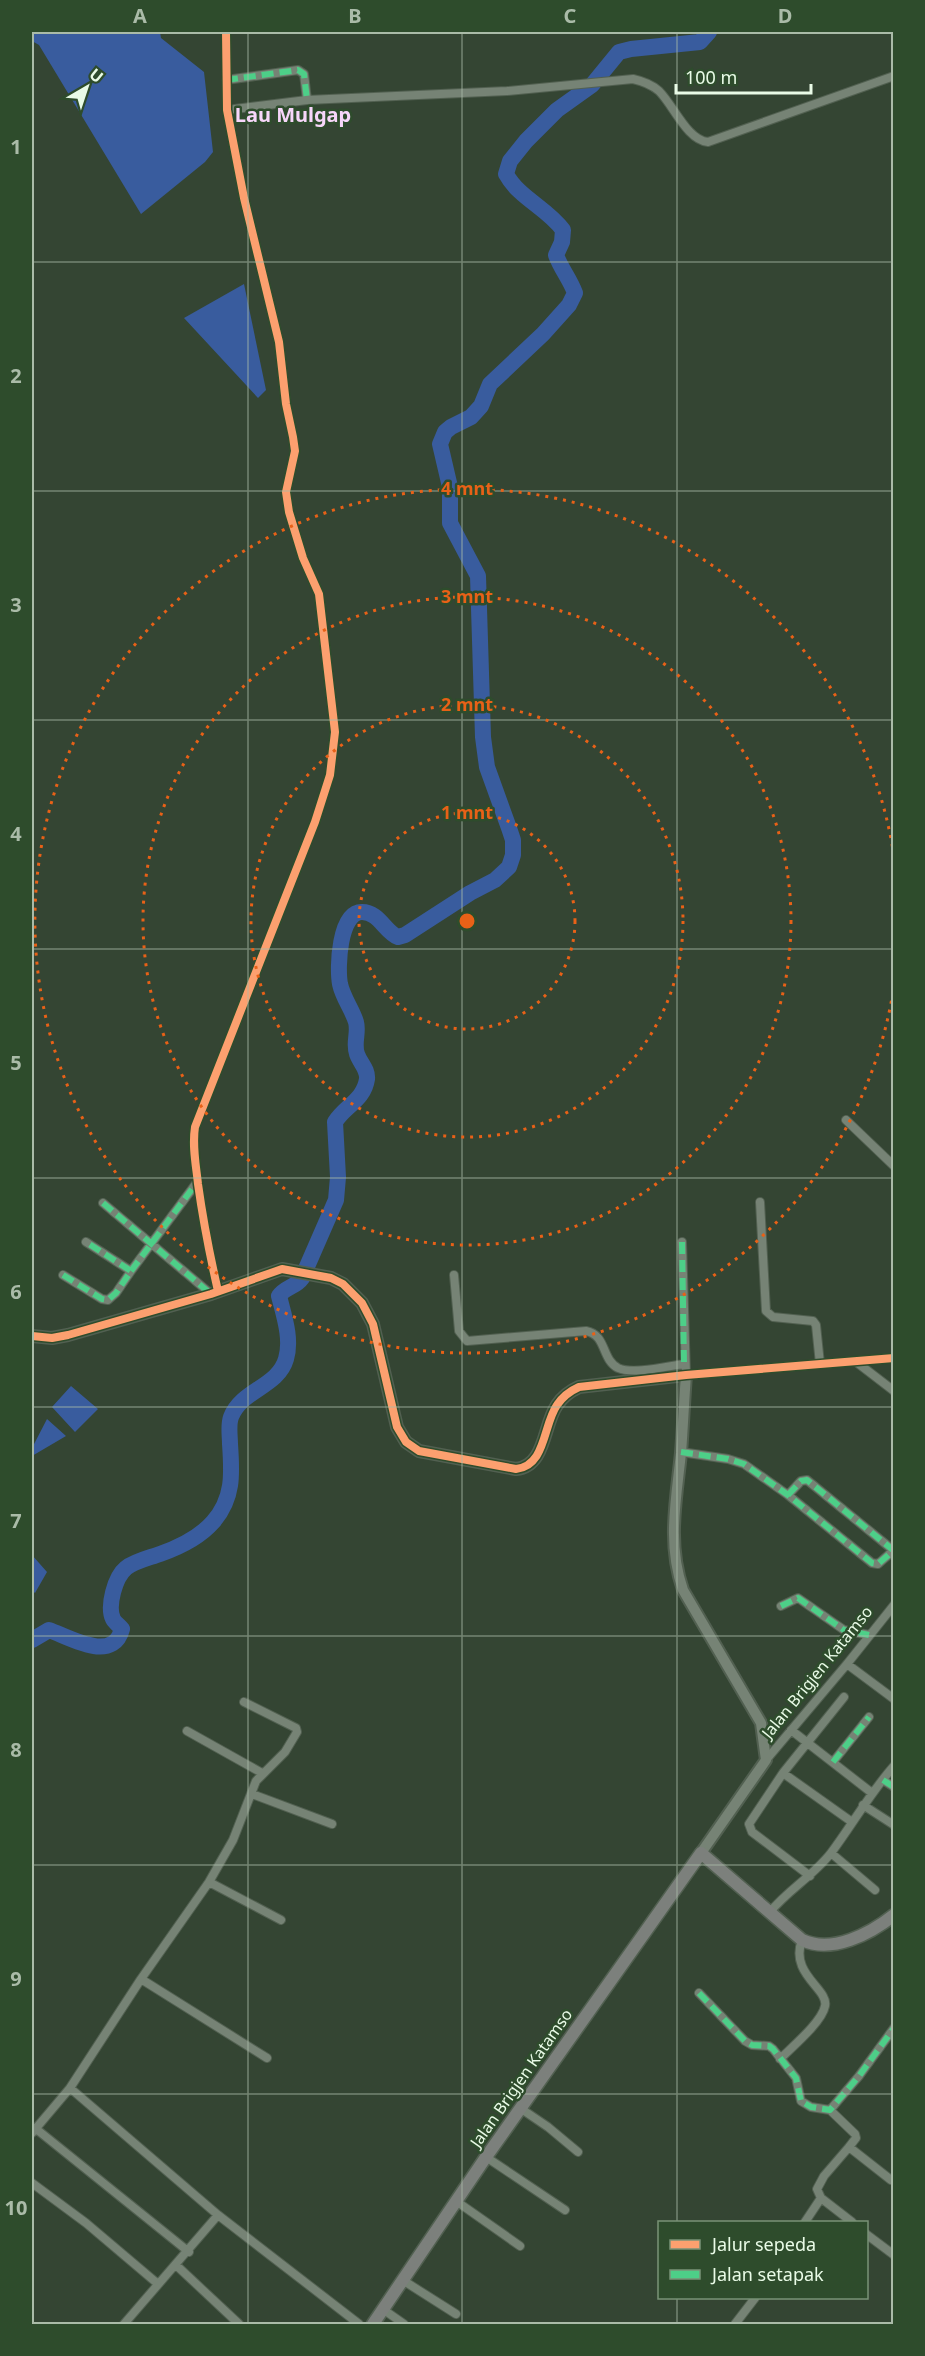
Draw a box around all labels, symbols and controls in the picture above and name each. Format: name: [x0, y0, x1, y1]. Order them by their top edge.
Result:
text: A: [133, 2, 147, 29]
text: B: [348, 2, 362, 29]
text: C: [564, 2, 577, 29]
text: D: [778, 2, 792, 29]
north arrow: [57, 57, 117, 117]
scale bar: [676, 57, 811, 95]
text: U: [85, 63, 108, 88]
text: 100 m: [685, 65, 737, 89]
district label: Lau Mulgap: [235, 101, 351, 128]
text: 1: [10, 133, 22, 160]
text: 2: [10, 362, 22, 389]
text: 4 mnt: [441, 476, 493, 500]
text: 3 mnt: [441, 584, 493, 608]
text: 3: [10, 591, 22, 618]
text: 2 mnt: [441, 692, 493, 716]
text: 1 mnt: [441, 800, 493, 824]
text: 4: [10, 820, 22, 847]
centre of rings: [457, 911, 477, 931]
text: 5: [10, 1049, 22, 1076]
text: 6: [10, 1278, 22, 1305]
text: 7: [10, 1507, 22, 1534]
street label: Jalan Brigjen Katamso: [755, 1601, 877, 1744]
text: 8: [10, 1736, 22, 1763]
text: 9: [10, 1965, 22, 1992]
street label: Jalan Brigjen Katamso: [464, 2004, 577, 2153]
text: 10: [5, 2194, 27, 2221]
legend: [658, 2221, 868, 2299]
text: Jalur sepeda: [710, 2232, 816, 2256]
text: Jalan setapak: [710, 2262, 824, 2286]

